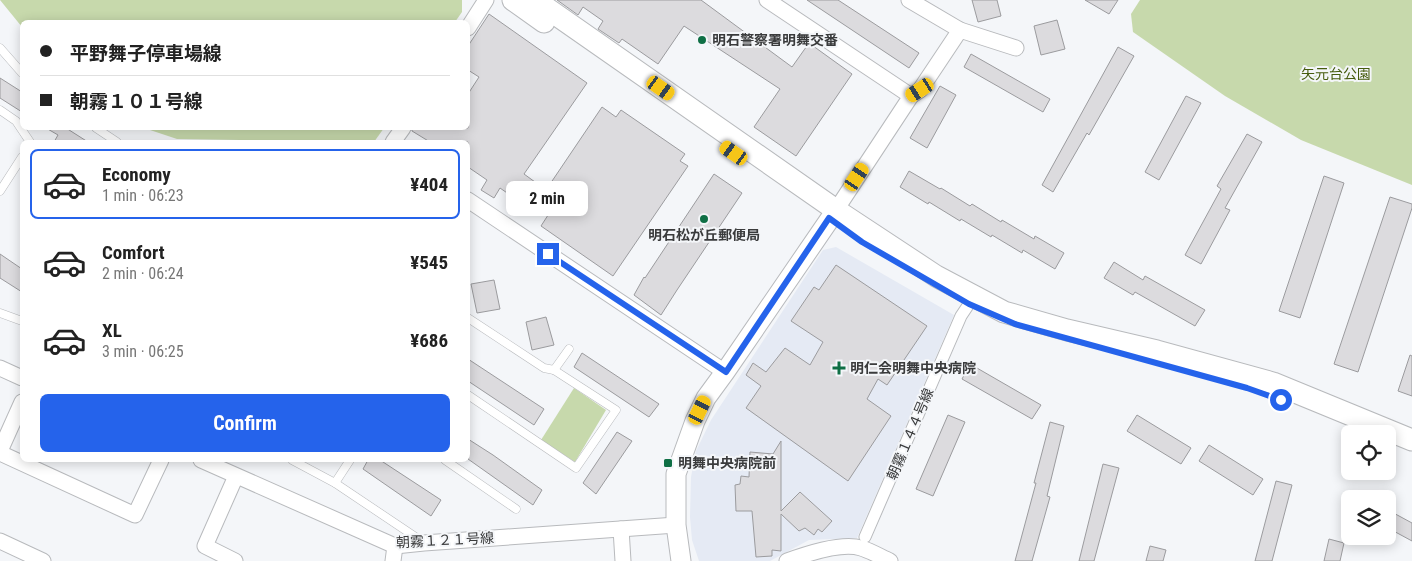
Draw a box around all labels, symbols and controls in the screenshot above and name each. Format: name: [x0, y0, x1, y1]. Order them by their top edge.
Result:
place label: 明石警察署明舞交番: [712, 32, 838, 48]
marker: 明石警察署明舞交番: [696, 34, 708, 46]
text: 平野舞子停車場線: [70, 42, 222, 65]
park label: 矢元台公園: [1301, 66, 1371, 82]
car: [644, 73, 677, 103]
car: [903, 76, 936, 104]
text: 朝霧１０１号線: [70, 90, 203, 113]
car: [717, 138, 750, 168]
car: [842, 160, 871, 194]
icon: car: [42, 162, 87, 207]
text: Economy: [102, 163, 171, 186]
text: ¥404: [410, 173, 448, 196]
callout: 2 min: [507, 182, 589, 216]
text: 1 min · 06:23: [102, 186, 184, 205]
text: 2 min: [529, 189, 565, 208]
marker: 明石松が丘郵便局: [698, 213, 710, 225]
place label: 明石松が丘郵便局: [648, 227, 760, 243]
icon: car: [42, 240, 87, 285]
text: Comfort: [102, 241, 165, 264]
route end: [537, 243, 559, 265]
text: ¥545: [410, 251, 448, 274]
text: 2 min · 06:24: [102, 264, 184, 283]
icon: car: [42, 318, 87, 363]
text: XL: [102, 319, 122, 342]
text: ¥686: [410, 329, 448, 352]
text: 3 min · 06:25: [102, 342, 184, 361]
place label: 明仁会明舞中央病院: [850, 360, 976, 376]
marker: 明仁会明舞中央病院: [832, 361, 846, 375]
street label: 朝霧１４４号線: [883, 386, 937, 482]
route start: [1270, 389, 1292, 411]
car: [686, 393, 713, 427]
button: Confirm: [40, 394, 450, 452]
map controls: [1341, 425, 1396, 545]
button: locate: [1341, 425, 1396, 480]
place label: 明舞中央病院前: [678, 455, 776, 471]
marker: 明舞中央病院前: [662, 457, 674, 469]
button: layers: [1341, 490, 1396, 545]
street label: 朝霧１２１号線: [396, 529, 494, 551]

